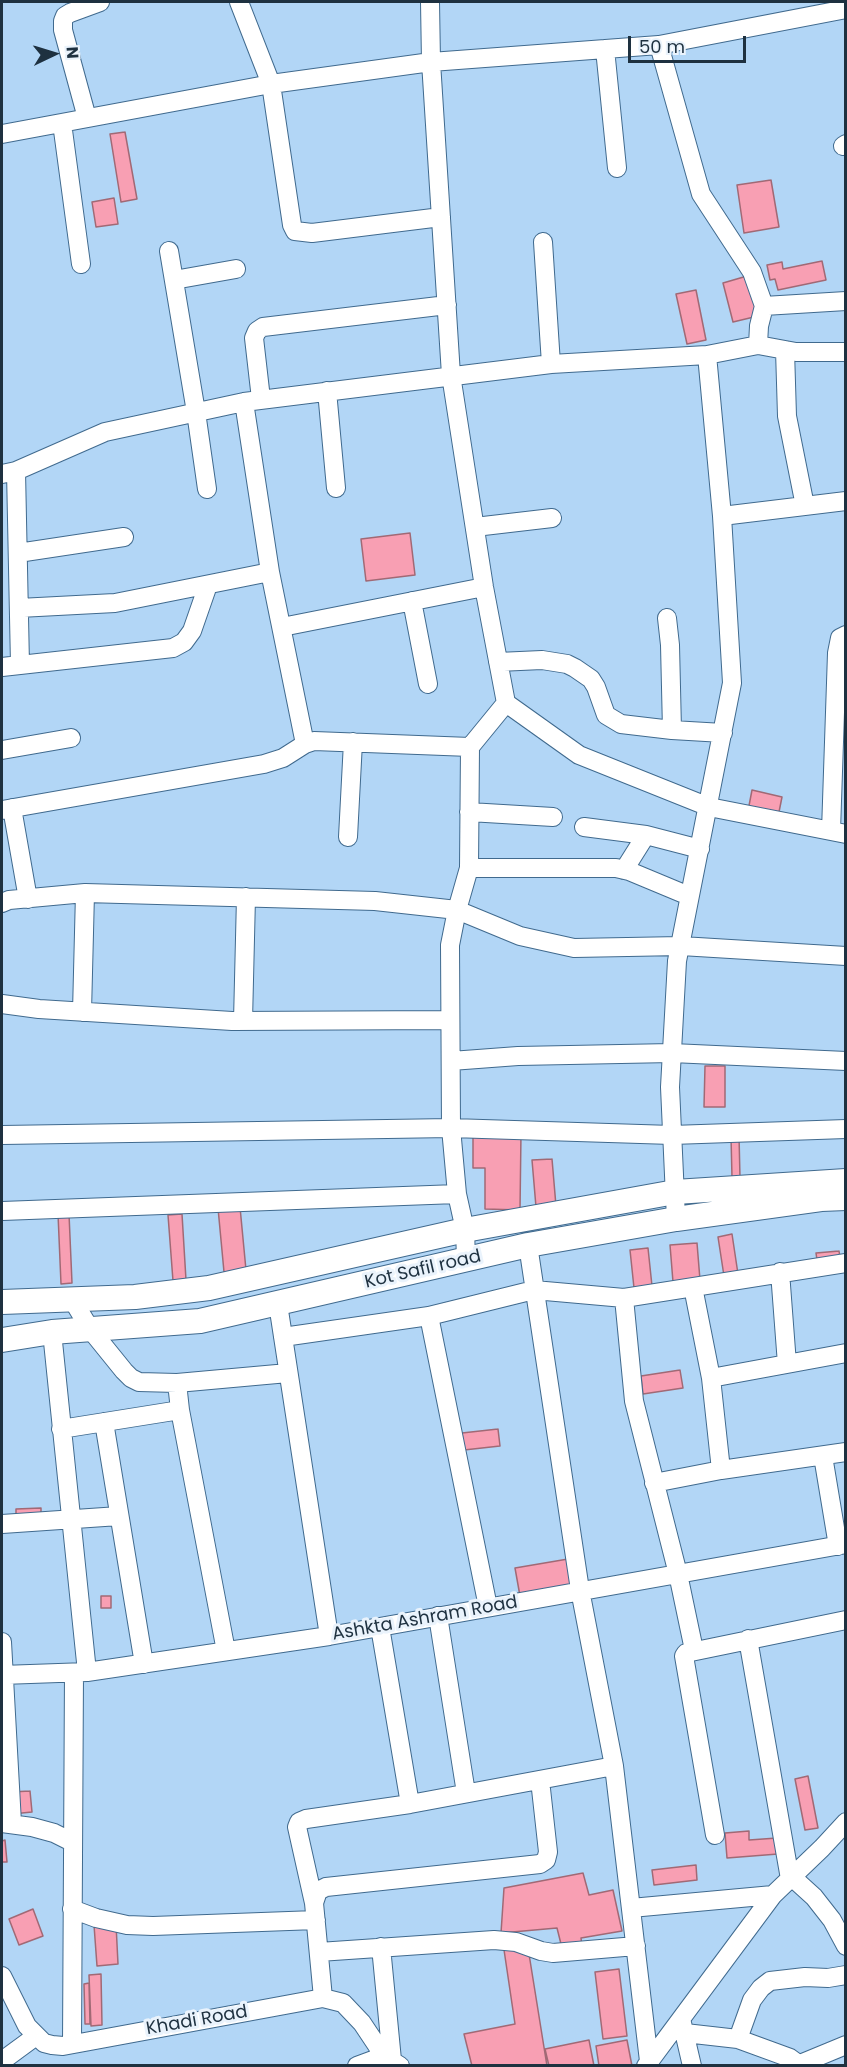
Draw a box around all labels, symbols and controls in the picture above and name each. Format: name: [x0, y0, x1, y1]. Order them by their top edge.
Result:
north arrow: [24, 24, 84, 84]
scale bar: [631, 24, 750, 62]
text: 50 m: [639, 34, 685, 59]
text: N: [61, 46, 84, 60]
street label: Kot Safil road: [363, 1246, 483, 1294]
street label: Ashkta Ashram Road: [331, 1592, 519, 1646]
street label: Khadi Road: [145, 2001, 249, 2041]

